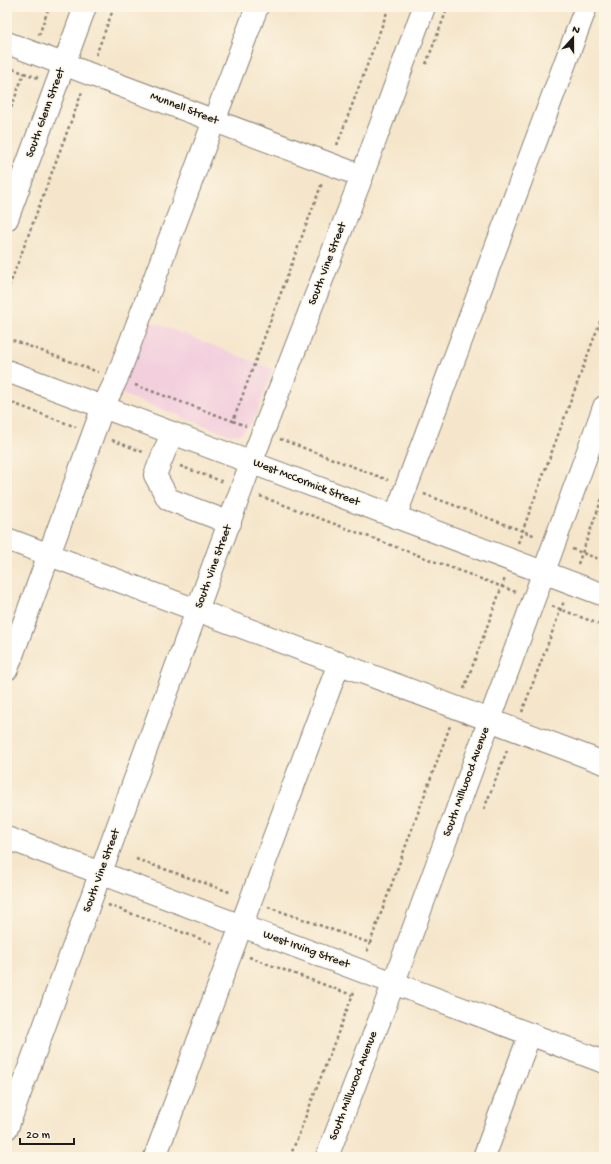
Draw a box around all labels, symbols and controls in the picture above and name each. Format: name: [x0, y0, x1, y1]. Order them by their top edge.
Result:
north arrow: [553, 18, 593, 58]
text: N: [570, 24, 581, 37]
street label: South Glenn Street: [23, 65, 69, 160]
street label: Munnell Street: [148, 90, 221, 129]
street label: South Vine Street: [306, 220, 351, 307]
street label: West McCormick Street: [251, 456, 362, 510]
street label: South Vine Street: [192, 522, 236, 611]
street label: South Millwood Avenue: [441, 725, 494, 839]
street label: South Vine Street: [80, 826, 124, 915]
street label: West Irving Street: [261, 928, 352, 973]
street label: South Millwood Avenue: [327, 1029, 382, 1142]
scale bar: [20, 1120, 74, 1146]
text: 20 m: [26, 1129, 51, 1143]

